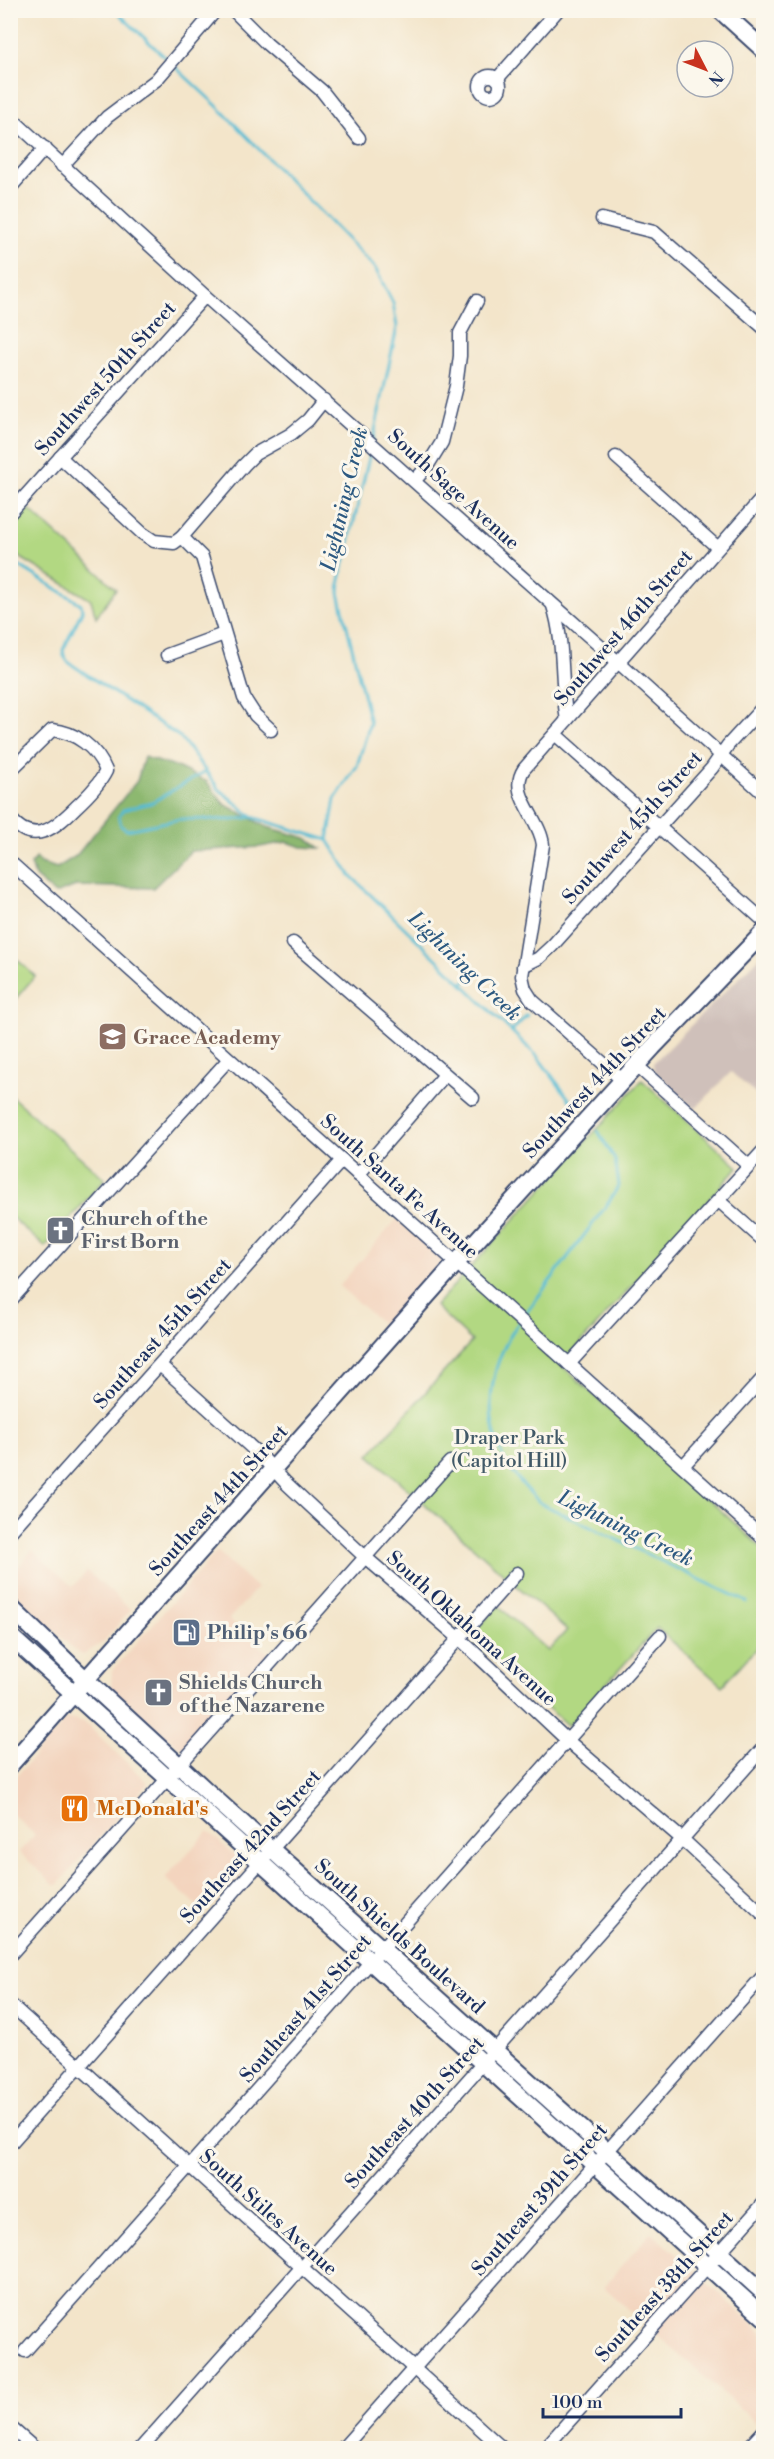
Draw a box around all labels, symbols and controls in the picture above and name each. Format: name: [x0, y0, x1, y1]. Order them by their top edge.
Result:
north arrow: [675, 39, 735, 99]
text: N: [704, 67, 727, 90]
street label: Southwest 50th Street: [30, 297, 182, 461]
street label: South Sage Avenue: [382, 424, 524, 556]
water label: Lightning Creek: [316, 425, 374, 575]
street label: Southwest 46th Street: [549, 545, 699, 711]
street label: Southwest 45th Street: [558, 746, 709, 910]
water label: Lightning Creek: [402, 906, 526, 1027]
street label: Southwest 44th Street: [518, 1002, 672, 1164]
school or university icon: Grace Academy: [96, 1021, 128, 1053]
place label: Grace Academy: [133, 1026, 282, 1051]
street label: South Santa Fe Avenue: [315, 1109, 483, 1265]
place label: Church of the First Born: [81, 1207, 208, 1255]
church icon: Church of the First Born: [44, 1214, 76, 1246]
street label: Southeast 45th Street: [89, 1253, 237, 1415]
street label: Southeast 44th Street: [144, 1420, 294, 1582]
park label: Draper Park (Capitol Hill): [451, 1426, 567, 1474]
water label: Lightning Creek: [553, 1484, 697, 1573]
street label: South Oklahoma Avenue: [381, 1546, 561, 1712]
fuel station icon: Philip's 66: [170, 1616, 202, 1648]
place label: Philip's 66: [207, 1621, 308, 1646]
place label: Shields Church of the Nazarene: [179, 1671, 325, 1719]
church icon: Shields Church of the Nazarene: [142, 1677, 174, 1709]
street label: Southeast 42nd Street: [175, 1765, 327, 1929]
restaurant icon: McDonald's: [59, 1792, 91, 1824]
place label: McDonald's: [96, 1797, 208, 1822]
street label: South Shields Boulevard: [309, 1854, 490, 2021]
street label: Southeast 41st Street: [235, 1930, 377, 2088]
street label: Southeast 40th Street: [340, 2032, 490, 2194]
street label: Southeast 39th Street: [467, 2118, 613, 2282]
street label: South Stiles Avenue: [194, 2144, 342, 2282]
street label: Southeast 38th Street: [591, 2206, 740, 2368]
scale bar: [543, 2381, 681, 2419]
text: 100 m: [552, 2391, 603, 2414]

